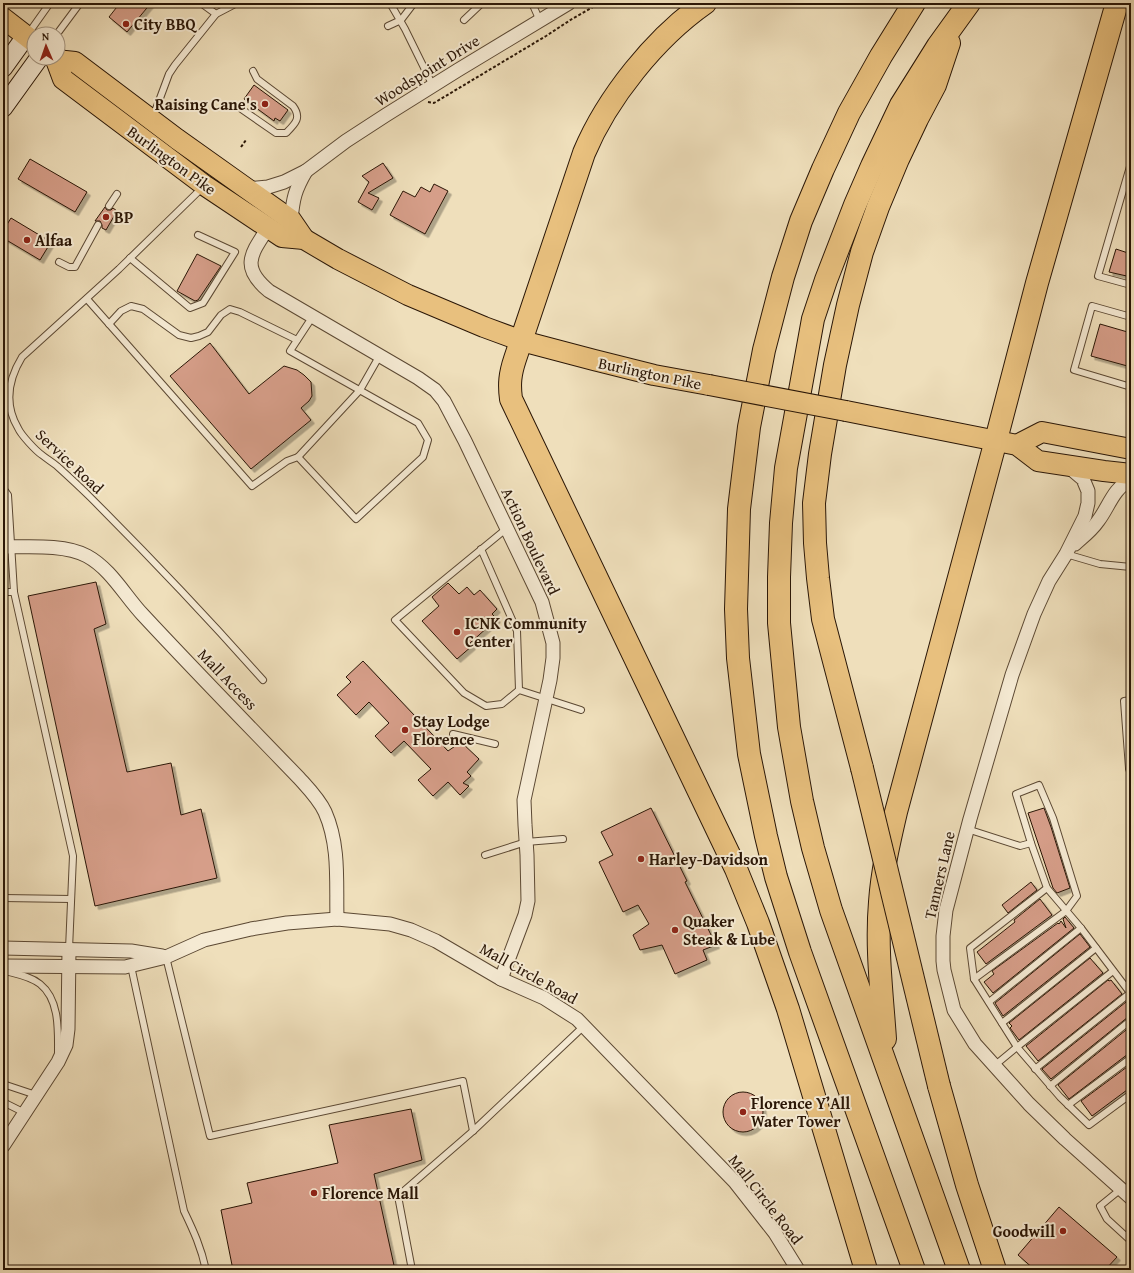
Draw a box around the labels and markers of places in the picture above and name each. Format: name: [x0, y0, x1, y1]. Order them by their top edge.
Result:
place label: City BBQ: [134, 12, 198, 36]
marker: City BBQ: [121, 19, 131, 29]
place label: Raising Cane's: [155, 92, 257, 116]
marker: Raising Cane's: [260, 99, 270, 109]
place label: BP: [114, 205, 133, 229]
marker: BP: [101, 212, 111, 222]
place label: Alfaa: [35, 228, 73, 252]
marker: Alfaa: [22, 235, 32, 245]
place label: ICNK Community Center: [465, 611, 587, 653]
marker: ICNK Community Center: [452, 627, 462, 637]
place label: Stay Lodge Florence: [413, 709, 490, 751]
marker: Stay Lodge Florence: [400, 725, 410, 735]
place label: Harley-Davidson: [649, 847, 769, 871]
marker: Harley-Davidson: [636, 854, 646, 864]
place label: Quaker Steak & Lube: [683, 909, 775, 951]
marker: Quaker Steak & Lube: [670, 925, 680, 935]
place label: Florence Y’All Water Tower: [751, 1091, 850, 1133]
marker: Florence Y’All Water Tower: [738, 1107, 748, 1117]
place label: Florence Mall: [322, 1181, 419, 1205]
marker: Florence Mall: [309, 1188, 319, 1198]
place label: Goodwill: [993, 1219, 1055, 1243]
marker: Goodwill: [1058, 1226, 1068, 1236]

